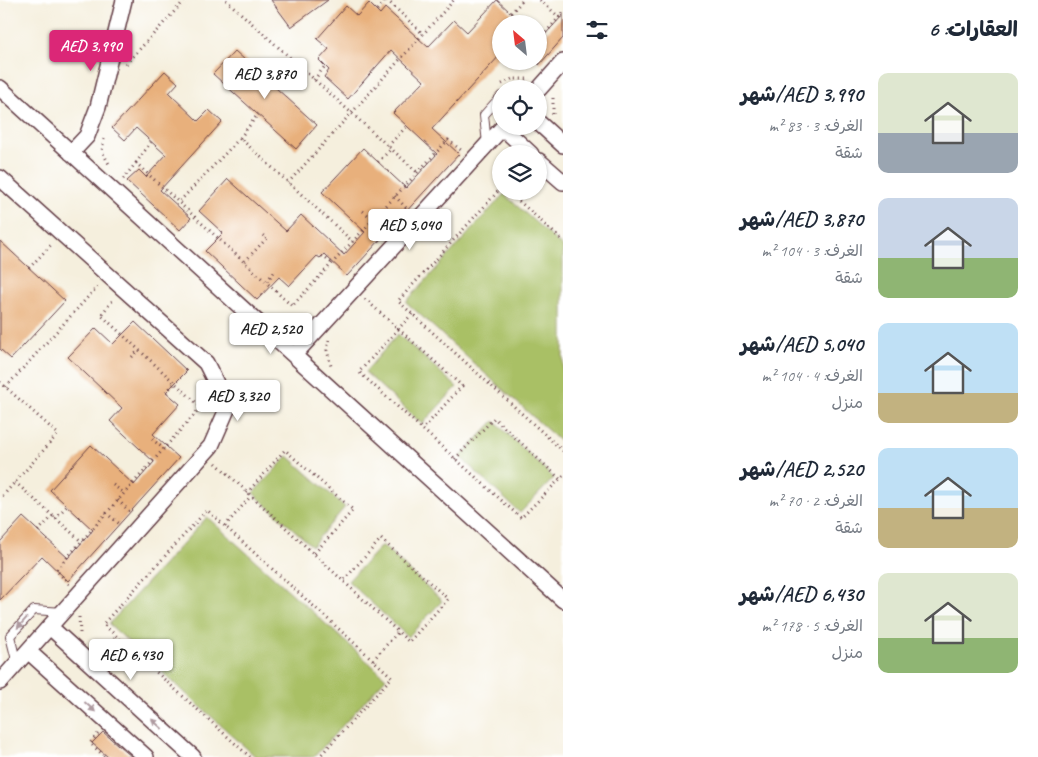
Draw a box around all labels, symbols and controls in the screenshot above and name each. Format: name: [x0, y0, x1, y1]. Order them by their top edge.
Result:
north arrow: [492, 15, 548, 70]
map controls: [492, 15, 547, 200]
icon: filters: [583, 16, 611, 44]
text: العقارات: 6: [929, 16, 1018, 42]
pin: AED 3,990: [34, 30, 148, 72]
text: AED 3,990: [60, 36, 122, 56]
pin: AED 3,870: [208, 58, 322, 100]
text: AED 3,870: [234, 64, 296, 84]
button: locate: [492, 80, 547, 135]
text: AED 3,990/شهر: [741, 81, 863, 107]
icon: home: [918, 93, 978, 153]
text: الغرف: 3 · 83 m²: [769, 116, 863, 136]
text: شقة: [835, 143, 863, 163]
button: layers: [492, 145, 547, 200]
text: AED 3,870/شهر: [740, 206, 863, 232]
pin: AED 5,040: [353, 208, 467, 251]
text: AED 5,040: [379, 215, 441, 235]
icon: home: [918, 218, 978, 278]
text: الغرف: 3 · 104 m²: [762, 241, 863, 261]
text: شقة: [835, 268, 863, 288]
pin: AED 2,520: [214, 312, 328, 355]
text: AED 2,520: [240, 319, 302, 339]
text: AED 5,040/شهر: [741, 331, 863, 357]
icon: home: [918, 343, 978, 403]
text: الغرف: 4 · 104 m²: [762, 366, 863, 386]
pin: AED 3,320: [181, 380, 295, 422]
text: AED 3,320: [207, 386, 269, 406]
text: منزل: [831, 393, 863, 413]
text: AED 2,520/شهر: [741, 456, 863, 482]
icon: home: [918, 468, 978, 528]
text: الغرف: 2 · 70 m²: [769, 491, 863, 511]
text: شقة: [835, 518, 863, 538]
text: AED 6,430/شهر: [740, 581, 863, 607]
icon: home: [918, 593, 978, 653]
one-way arrow: [16, 616, 28, 628]
text: الغرف: 5 · 178 m²: [762, 616, 863, 636]
pin: AED 6,430: [74, 638, 188, 681]
text: منزل: [831, 643, 863, 663]
text: AED 6,430: [100, 645, 162, 665]
one-way arrow: [84, 701, 96, 713]
one-way arrow: [152, 718, 164, 730]

